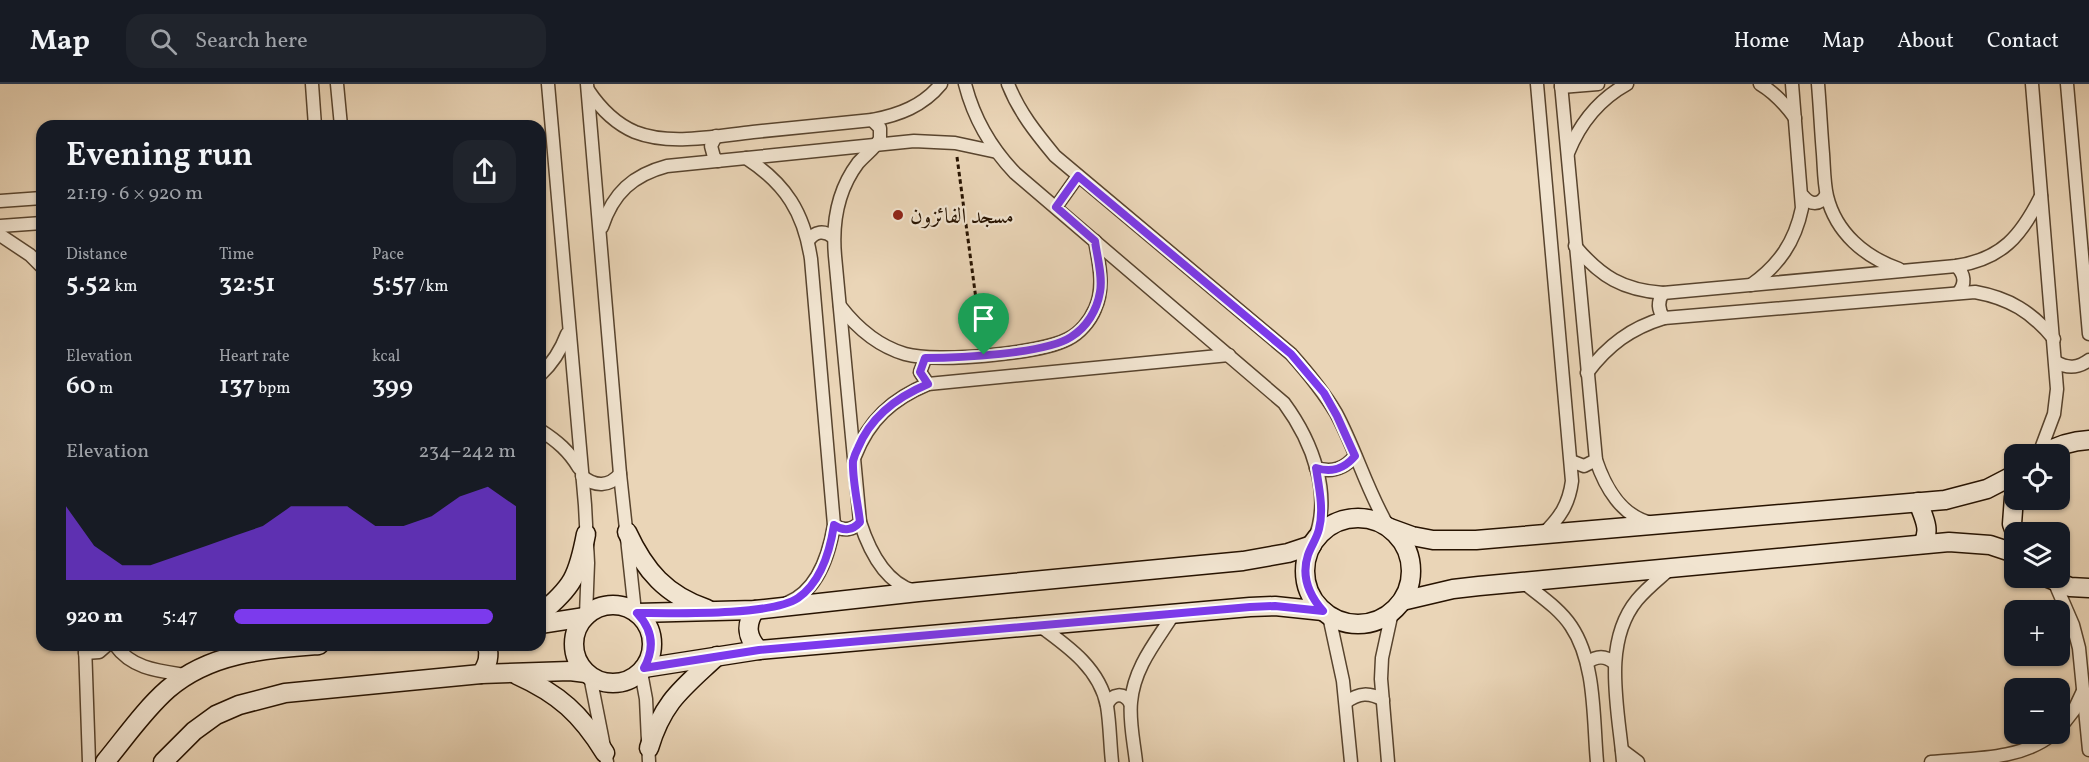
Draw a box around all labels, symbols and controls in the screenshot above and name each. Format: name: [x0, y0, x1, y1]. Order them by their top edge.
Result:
search box: [126, 14, 546, 68]
text: Map: [30, 22, 90, 61]
icon: search: [147, 25, 180, 58]
text: Search here: [195, 26, 308, 57]
text: Home: [1734, 27, 1789, 56]
text: Map: [1822, 27, 1864, 56]
text: About: [1897, 27, 1954, 56]
text: Contact: [1987, 27, 2059, 56]
text: Evening run: [66, 134, 253, 180]
button: share: [453, 140, 516, 203]
text: 21:19 · 6 × 920 m: [66, 180, 203, 208]
place label: مسجد الفائزون: [910, 202, 1014, 233]
marker: مسجد الفائزون: [891, 208, 905, 222]
text: Distance: [66, 244, 127, 266]
text: Time: [219, 244, 254, 266]
text: Pace: [372, 244, 404, 266]
text: 5.52: [66, 266, 111, 302]
text: 32:51: [219, 266, 276, 302]
text: 5:57: [372, 266, 416, 302]
text: km: [111, 276, 137, 298]
text: /km: [416, 276, 448, 298]
pin: [958, 293, 1009, 355]
icon: arrive: [967, 302, 1000, 335]
text: Elevation: [66, 346, 133, 368]
text: Heart rate: [219, 346, 290, 368]
text: kcal: [372, 346, 400, 368]
text: 60: [66, 368, 96, 404]
text: 137: [219, 368, 255, 404]
text: 399: [372, 368, 413, 404]
text: m: [96, 378, 113, 400]
text: bpm: [255, 378, 290, 400]
text: Elevation: [66, 438, 149, 466]
text: 234–242 m: [419, 438, 516, 466]
map controls: [2004, 444, 2070, 744]
button: locate: [2004, 444, 2070, 510]
button: layers: [2004, 522, 2070, 588]
button: +: [2004, 600, 2070, 666]
text: 920 m: [66, 603, 123, 631]
text: 5:47: [162, 603, 198, 631]
button: −: [2004, 678, 2070, 744]

